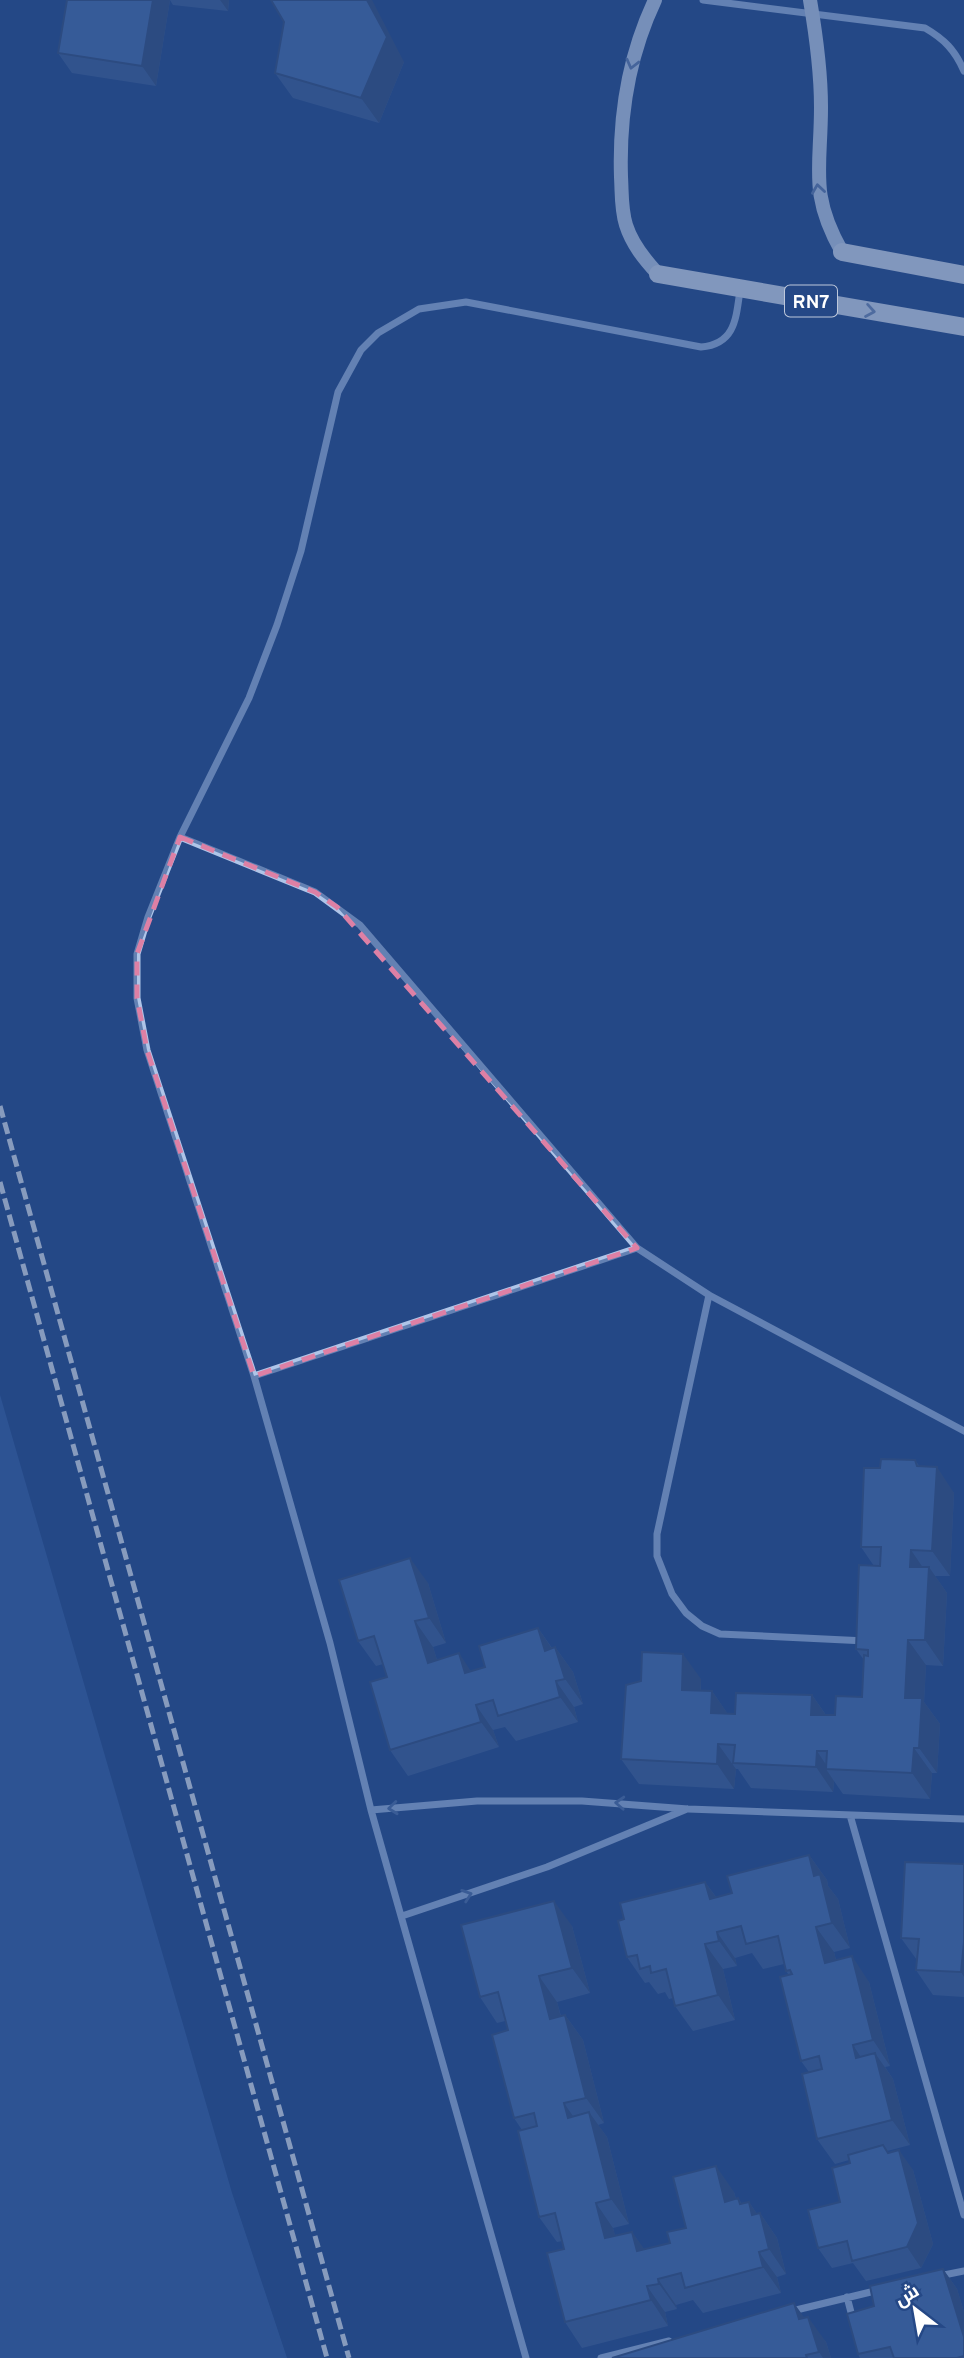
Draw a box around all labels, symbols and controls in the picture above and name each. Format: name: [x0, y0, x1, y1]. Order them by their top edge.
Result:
one-way arrow: [626, 58, 640, 70]
one-way arrow: [811, 183, 826, 195]
road number: RN7: [785, 286, 837, 316]
one-way arrow: [864, 303, 876, 318]
one-way arrow: [614, 1796, 625, 1811]
one-way arrow: [387, 1800, 398, 1815]
one-way arrow: [460, 1889, 472, 1903]
north arrow: [880, 2274, 950, 2344]
text: ش: [891, 2280, 924, 2313]

